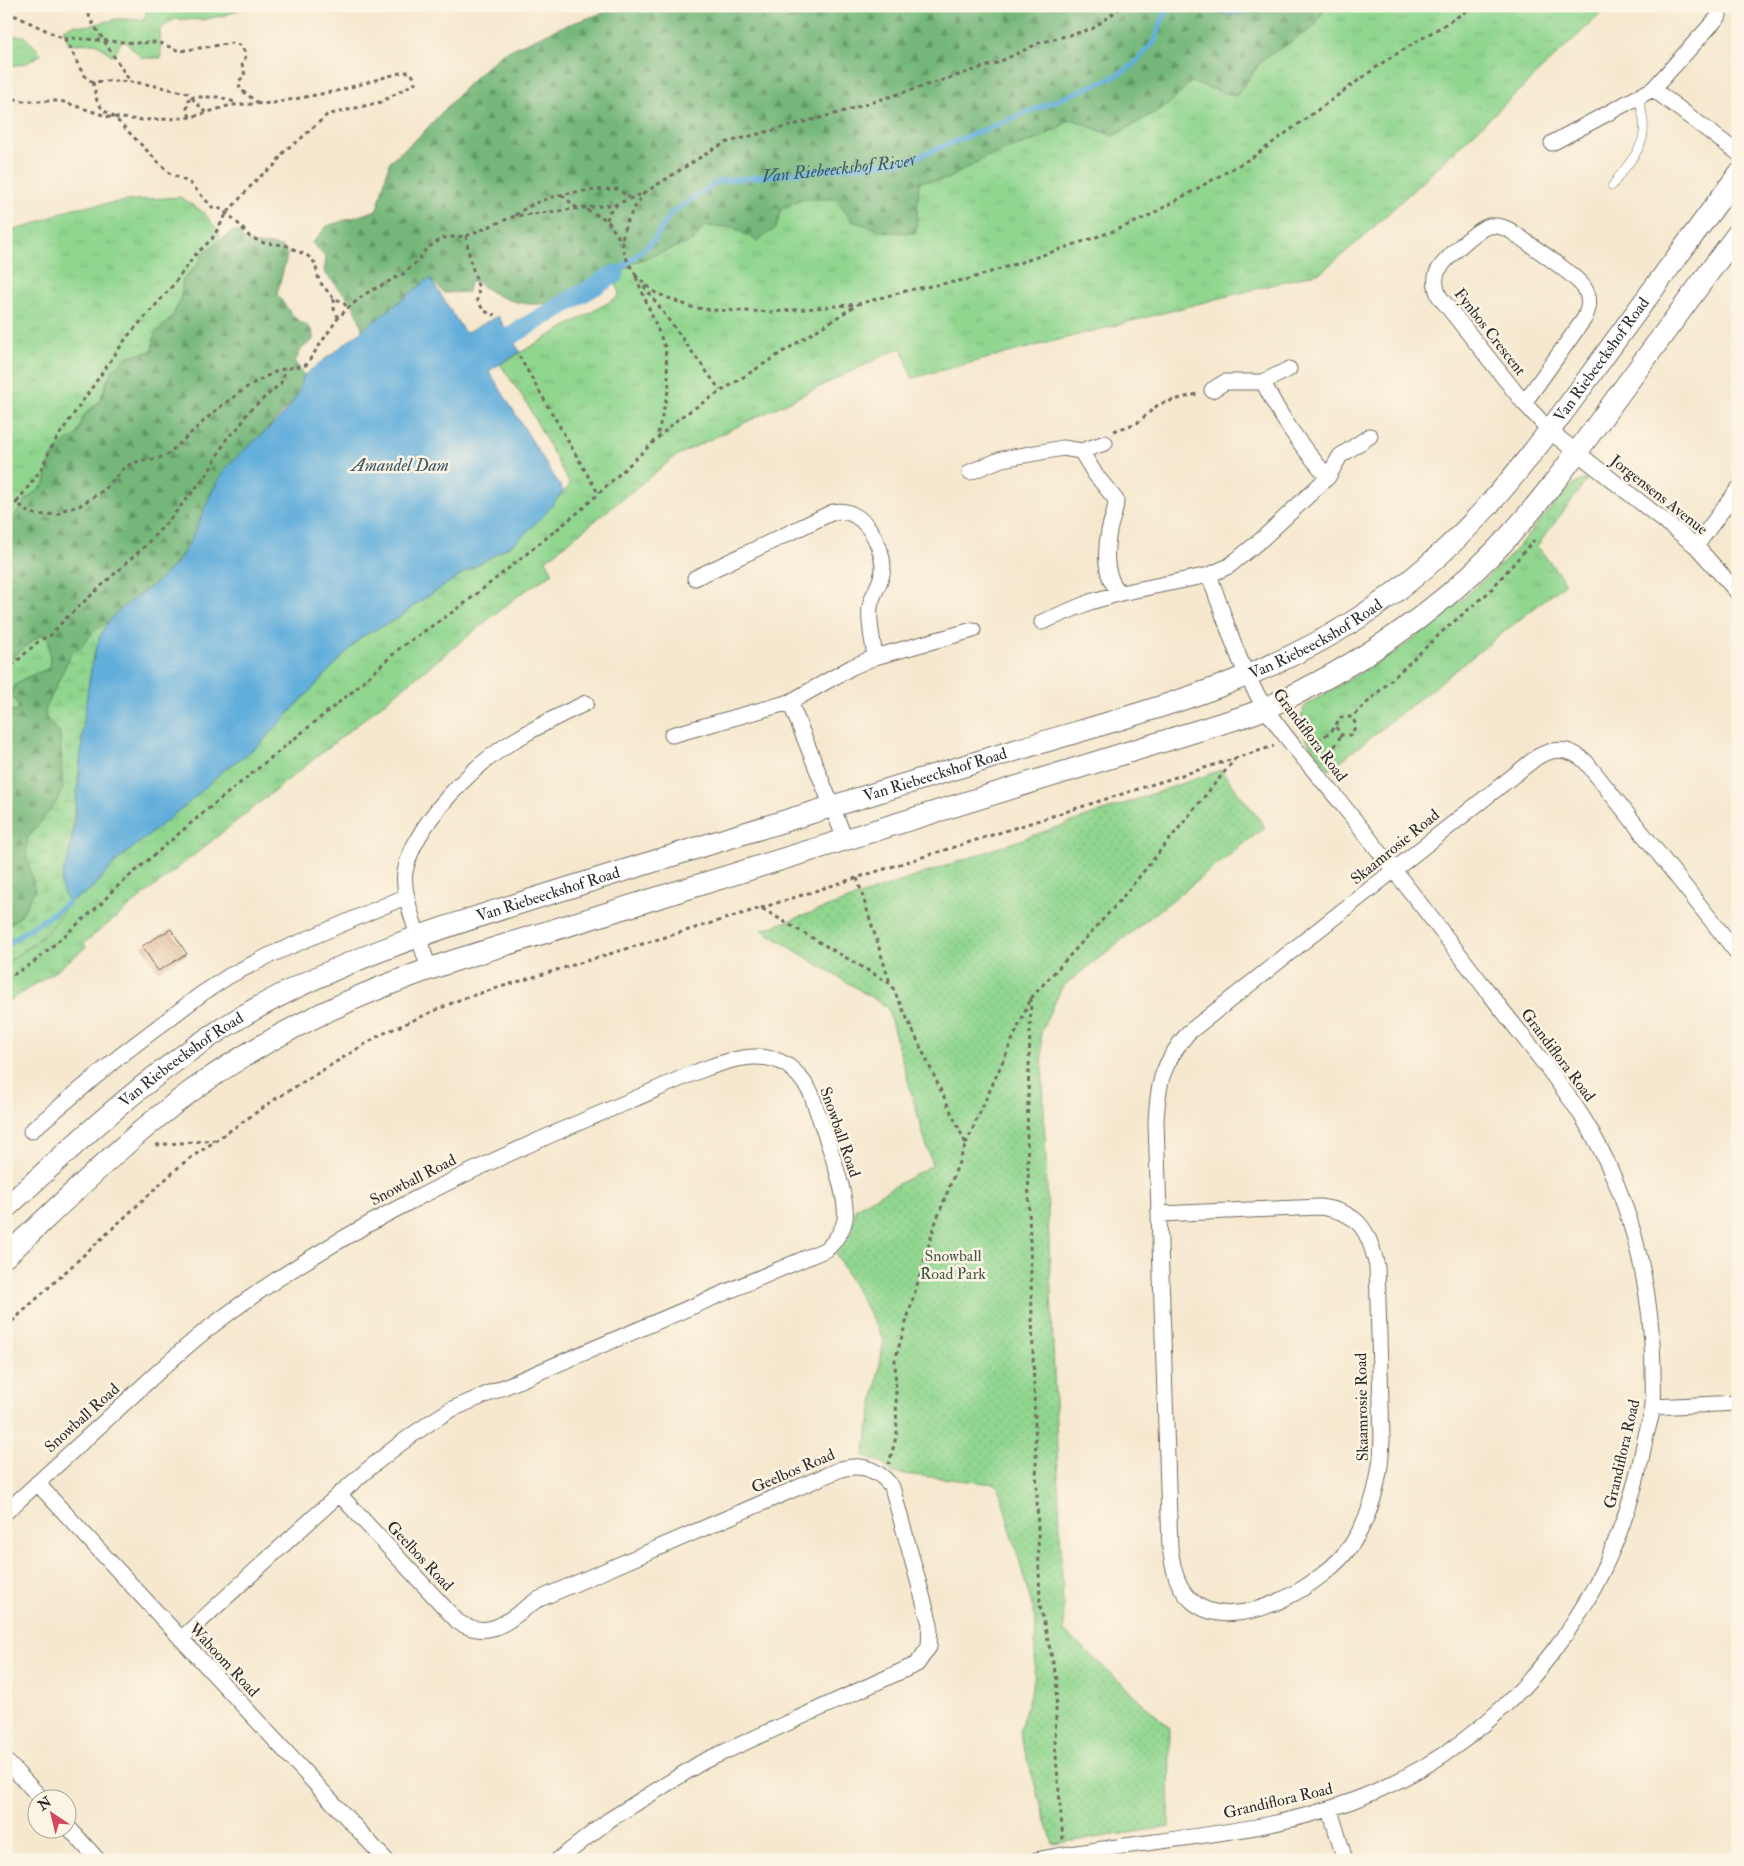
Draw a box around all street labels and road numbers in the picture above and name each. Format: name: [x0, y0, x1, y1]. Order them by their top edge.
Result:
street label: Fynbos Crescent: [1450, 284, 1530, 380]
street label: Van Riebeeckshof Road: [1550, 293, 1654, 426]
street label: Jorgensens Avenue: [1605, 450, 1712, 540]
street label: Van Riebeeckshof Road: [1246, 595, 1386, 684]
street label: Grandiflora Road: [1268, 684, 1352, 786]
street label: Van Riebeeckshof Road: [861, 743, 1009, 806]
street label: Skaamrosie Road: [1346, 805, 1444, 889]
street label: Van Riebeeckshof Road: [474, 862, 623, 926]
street label: Grandiflora Road: [1516, 1004, 1600, 1106]
street label: Van Riebeeckshof Road: [115, 1008, 247, 1112]
street label: Snowball Road: [815, 1084, 865, 1180]
street label: Snowball Road: [367, 1150, 460, 1210]
street label: Skaamrosie Road: [1351, 1352, 1373, 1462]
street label: Snowball Road: [40, 1379, 124, 1457]
street label: Grandiflora Road: [1600, 1397, 1644, 1511]
street label: Geelbos Road: [748, 1444, 838, 1498]
street label: Geelbos Road: [382, 1517, 458, 1595]
street label: Waboom Road: [184, 1618, 263, 1701]
street label: Grandiflora Road: [1221, 1779, 1335, 1823]

